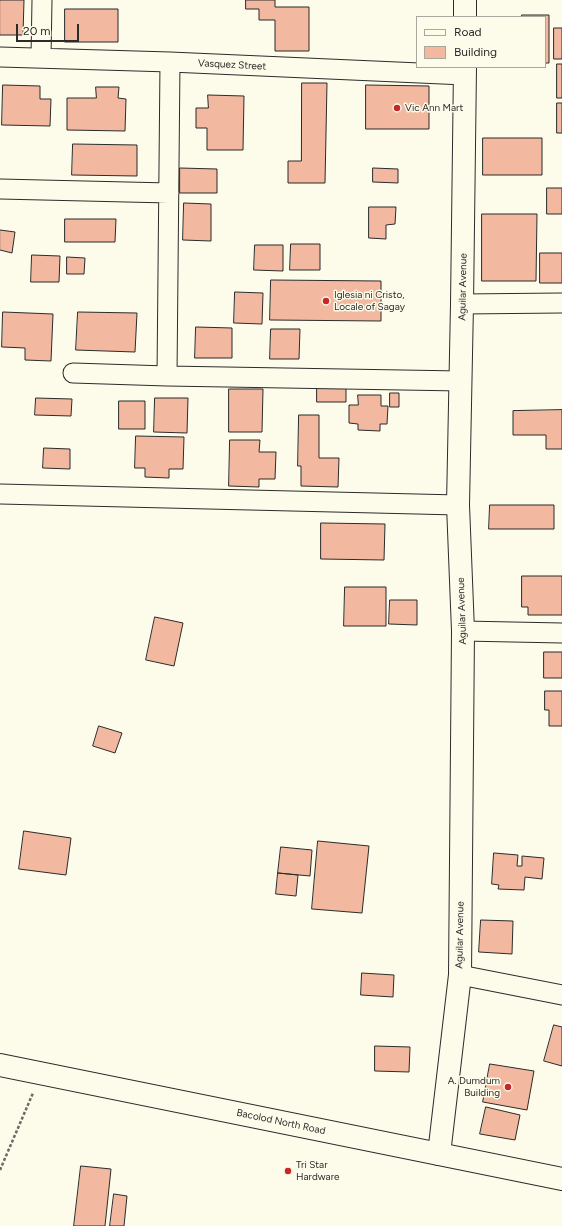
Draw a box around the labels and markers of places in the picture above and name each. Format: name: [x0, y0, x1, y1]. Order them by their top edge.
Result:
place label: Vic Ann Mart: [405, 102, 463, 114]
marker: Vic Ann Mart: [392, 103, 402, 113]
place label: Iglesia ni Cristo, Locale of Sagay: [334, 289, 405, 312]
marker: Iglesia ni Cristo, Locale of Sagay: [321, 296, 331, 306]
place label: A. Dumdum Building: [448, 1075, 500, 1098]
marker: A. Dumdum Building: [503, 1082, 513, 1092]
place label: Tri Star Hardware: [296, 1159, 340, 1182]
marker: Tri Star Hardware: [283, 1166, 293, 1176]

